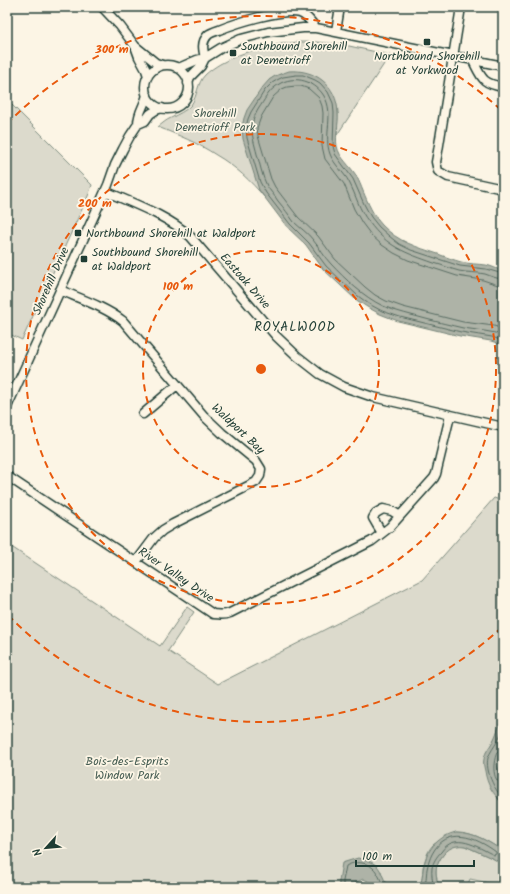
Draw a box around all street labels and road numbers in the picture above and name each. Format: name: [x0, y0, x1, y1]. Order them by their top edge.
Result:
street label: Shorehill Drive: [28, 243, 75, 318]
street label: Eastoak Drive: [215, 249, 275, 314]
street label: Waldport Bay: [207, 399, 269, 459]
street label: River Valley Drive: [134, 543, 218, 608]

